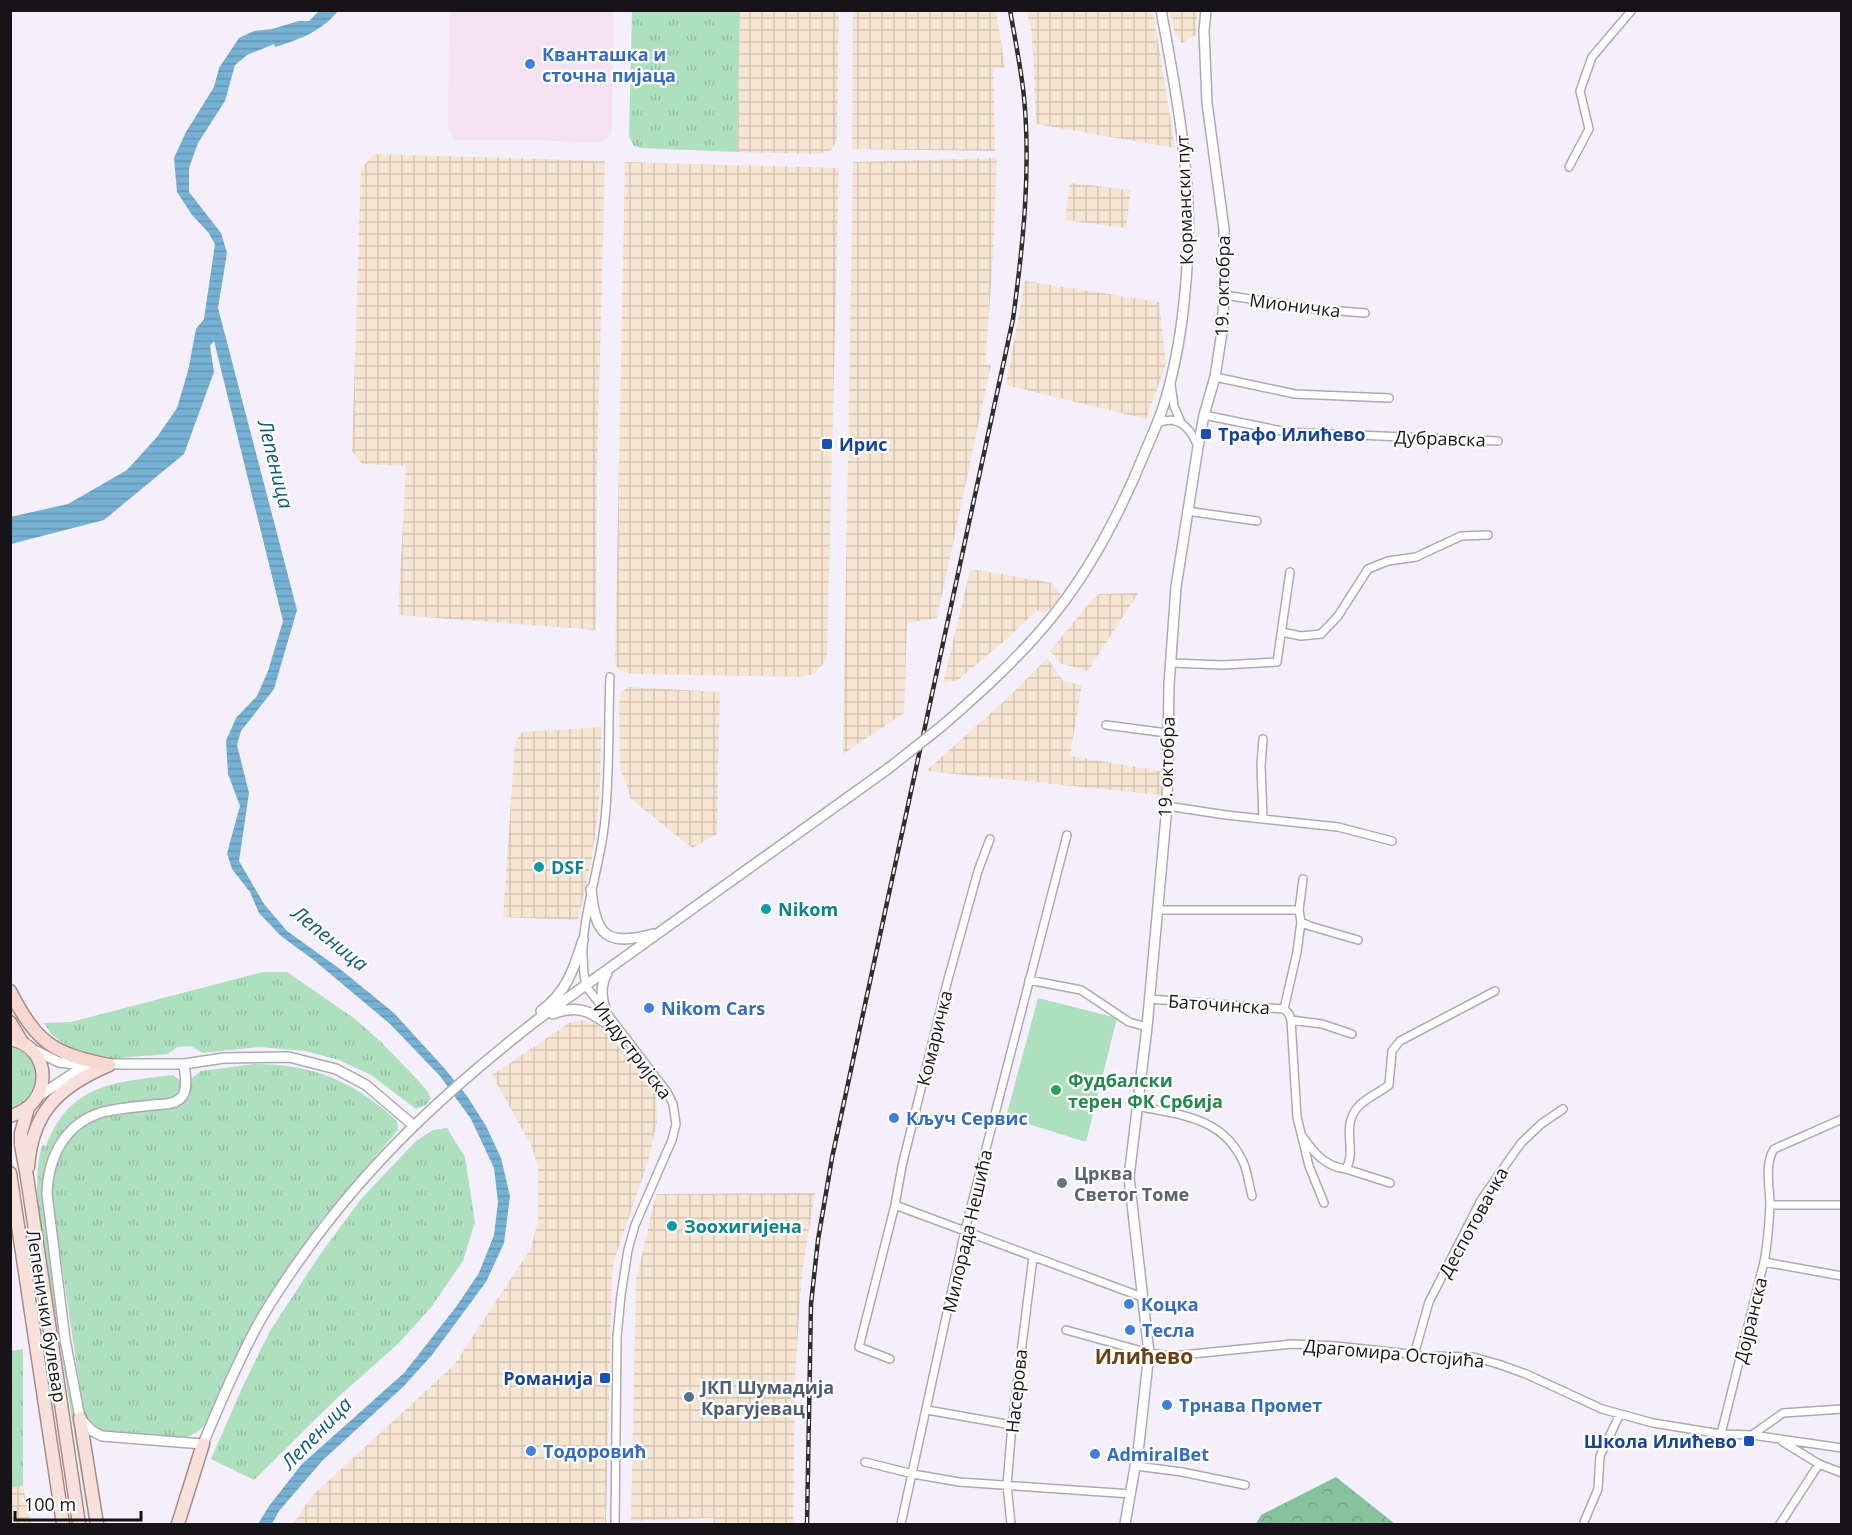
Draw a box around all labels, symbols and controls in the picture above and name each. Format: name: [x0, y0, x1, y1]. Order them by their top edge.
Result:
place label: Кванташка и сточна пијаца: [542, 42, 676, 87]
marker: Кванташка и сточна пијаца: [523, 57, 537, 71]
street label: Кормански пут: [1170, 134, 1198, 265]
street label: 19. октобра: [1209, 235, 1235, 337]
street label: Мионичка: [1248, 288, 1342, 322]
water label: Лепеница: [252, 416, 300, 511]
place label: Трафо Илићево: [1218, 422, 1365, 446]
street label: Дубравска: [1394, 424, 1486, 452]
marker: Трафо Илићево: [1199, 427, 1213, 441]
place label: Ирис: [839, 432, 887, 456]
marker: Ирис: [820, 437, 834, 451]
street label: 19. октобра: [1152, 716, 1180, 818]
place label: DSF: [551, 855, 584, 879]
marker: DSF: [532, 860, 546, 874]
place label: Nikom: [778, 897, 838, 921]
water label: Лепеница: [285, 898, 374, 977]
marker: Nikom: [759, 902, 773, 916]
street label: Комаричка: [911, 988, 957, 1088]
street label: Баточинска: [1167, 988, 1271, 1020]
street label: Индустријска: [588, 996, 678, 1104]
place label: Nikom Cars: [661, 996, 765, 1020]
marker: Nikom Cars: [642, 1001, 656, 1015]
place label: Фудбалски терен ФК Србија: [1068, 1068, 1223, 1113]
marker: Фудбалски терен ФК Србија: [1049, 1083, 1063, 1097]
place label: Кључ Сервис: [906, 1106, 1028, 1130]
marker: Кључ Сервис: [887, 1111, 901, 1125]
street label: Милорада Нешића: [937, 1147, 997, 1315]
place label: Црква Светог Томе: [1074, 1161, 1189, 1206]
street label: Деспотовачка: [1433, 1162, 1513, 1282]
marker: Црква Светог Томе: [1055, 1176, 1069, 1190]
place label: Зоохигијена: [684, 1214, 802, 1238]
marker: Зоохигијена: [665, 1219, 679, 1233]
street label: Лепенички булевар: [21, 1228, 73, 1404]
street label: Дојранска: [1728, 1274, 1772, 1366]
place label: Коцка: [1141, 1292, 1199, 1316]
marker: Коцка: [1122, 1297, 1136, 1311]
place label: Тесла: [1142, 1318, 1195, 1342]
marker: Тесла: [1123, 1323, 1137, 1337]
street label: Драгомира Остојића: [1303, 1333, 1485, 1373]
district label: Илићево: [1095, 1342, 1193, 1370]
street label: Насерова: [1000, 1348, 1032, 1434]
place label: Романија: [503, 1366, 593, 1390]
marker: Романија: [598, 1371, 612, 1385]
place label: ЈКП Шумадија Крагујевац: [699, 1375, 834, 1420]
marker: ЈКП Шумадија Крагујевац: [682, 1390, 696, 1404]
water label: Лепеница: [274, 1391, 357, 1476]
place label: Трнава Промет: [1179, 1393, 1322, 1417]
marker: Трнава Промет: [1160, 1398, 1174, 1412]
place label: Школа Илићево: [1584, 1429, 1737, 1453]
marker: Школа Илићево: [1742, 1434, 1756, 1448]
place label: Тодоровић: [543, 1439, 646, 1463]
place label: AdmiralBet: [1107, 1442, 1209, 1466]
marker: Тодоровић: [524, 1444, 538, 1458]
marker: AdmiralBet: [1088, 1447, 1102, 1461]
scale bar: [15, 1484, 141, 1522]
text: 100 m: [24, 1492, 76, 1516]

